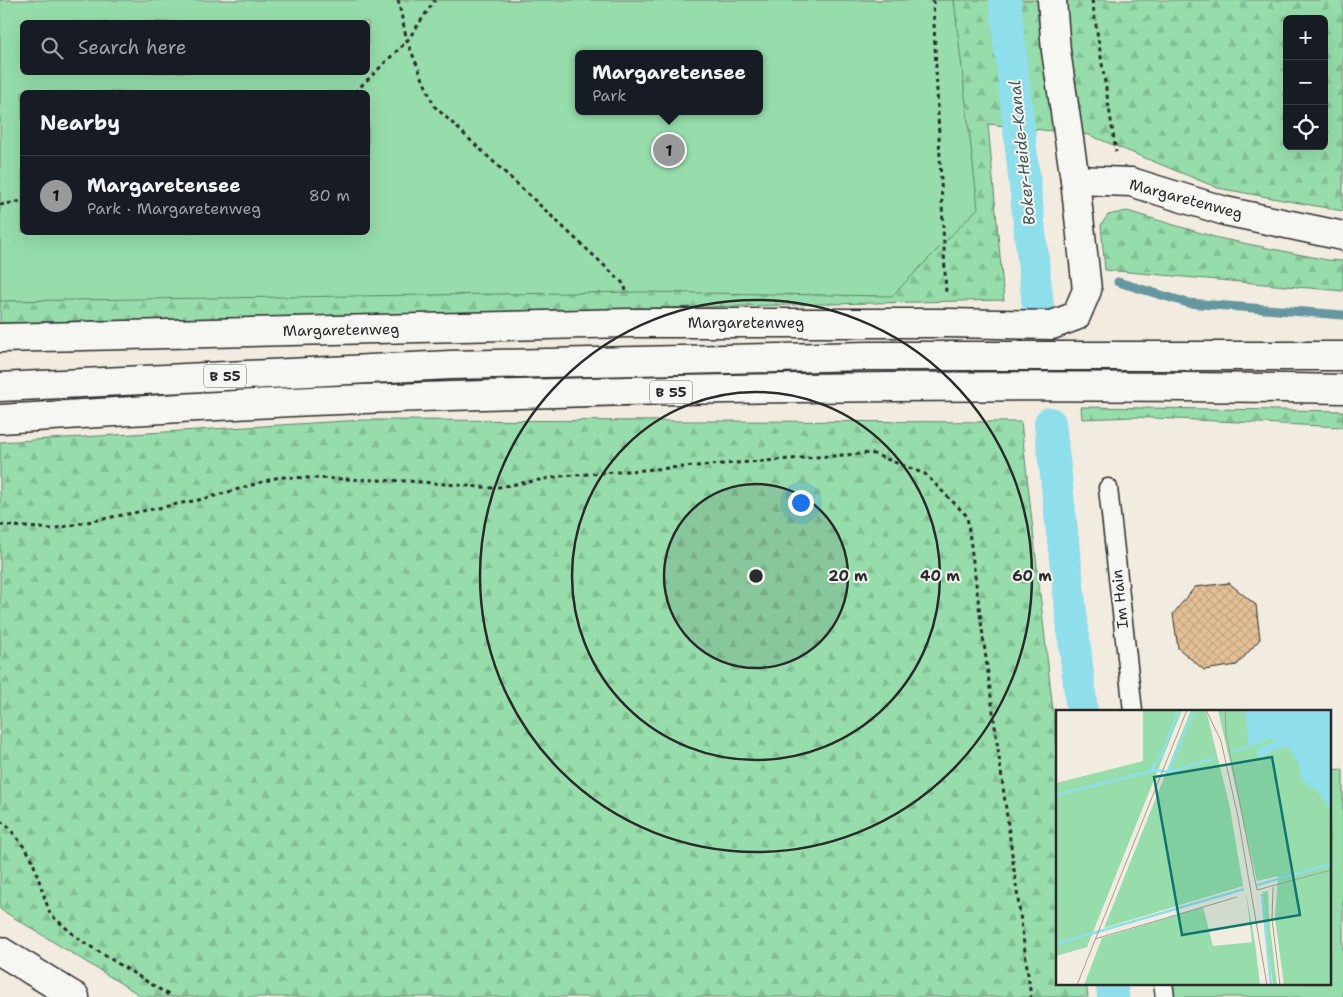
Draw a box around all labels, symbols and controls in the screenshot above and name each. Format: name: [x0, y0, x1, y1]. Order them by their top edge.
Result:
map controls: [1283, 15, 1328, 150]
button: +: [1283, 15, 1328, 60]
search box: [20, 20, 370, 75]
icon: search: [38, 34, 66, 62]
text: Search here: [78, 35, 187, 60]
popup: [575, 50, 763, 115]
text: Margaretensee: [592, 60, 746, 85]
button: −: [1283, 60, 1328, 105]
water label: Boker-Heide-Kanal: [1004, 79, 1040, 227]
text: Park: [592, 85, 627, 106]
button: locate: [1283, 105, 1328, 150]
text: Nearby: [40, 109, 120, 137]
pin: 1: [653, 131, 685, 169]
text: Margaretensee: [87, 173, 241, 198]
street label: Margaretenweg: [1127, 174, 1245, 224]
text: 1: [52, 185, 60, 206]
text: 80 m: [309, 185, 350, 206]
text: Park · Margaretenweg: [87, 198, 261, 219]
street label: Margaretenweg: [688, 313, 804, 333]
street label: Margaretenweg: [283, 319, 399, 341]
road number: B 55: [204, 364, 246, 388]
road number: B 55: [650, 381, 692, 404]
your location: [788, 490, 814, 516]
text: 20 m: [828, 566, 868, 586]
text: 40 m: [920, 566, 960, 586]
text: 60 m: [1012, 566, 1052, 586]
centre of rings: [747, 567, 765, 585]
street label: Im Hain: [1107, 569, 1133, 629]
inset map: [1056, 710, 1330, 984]

